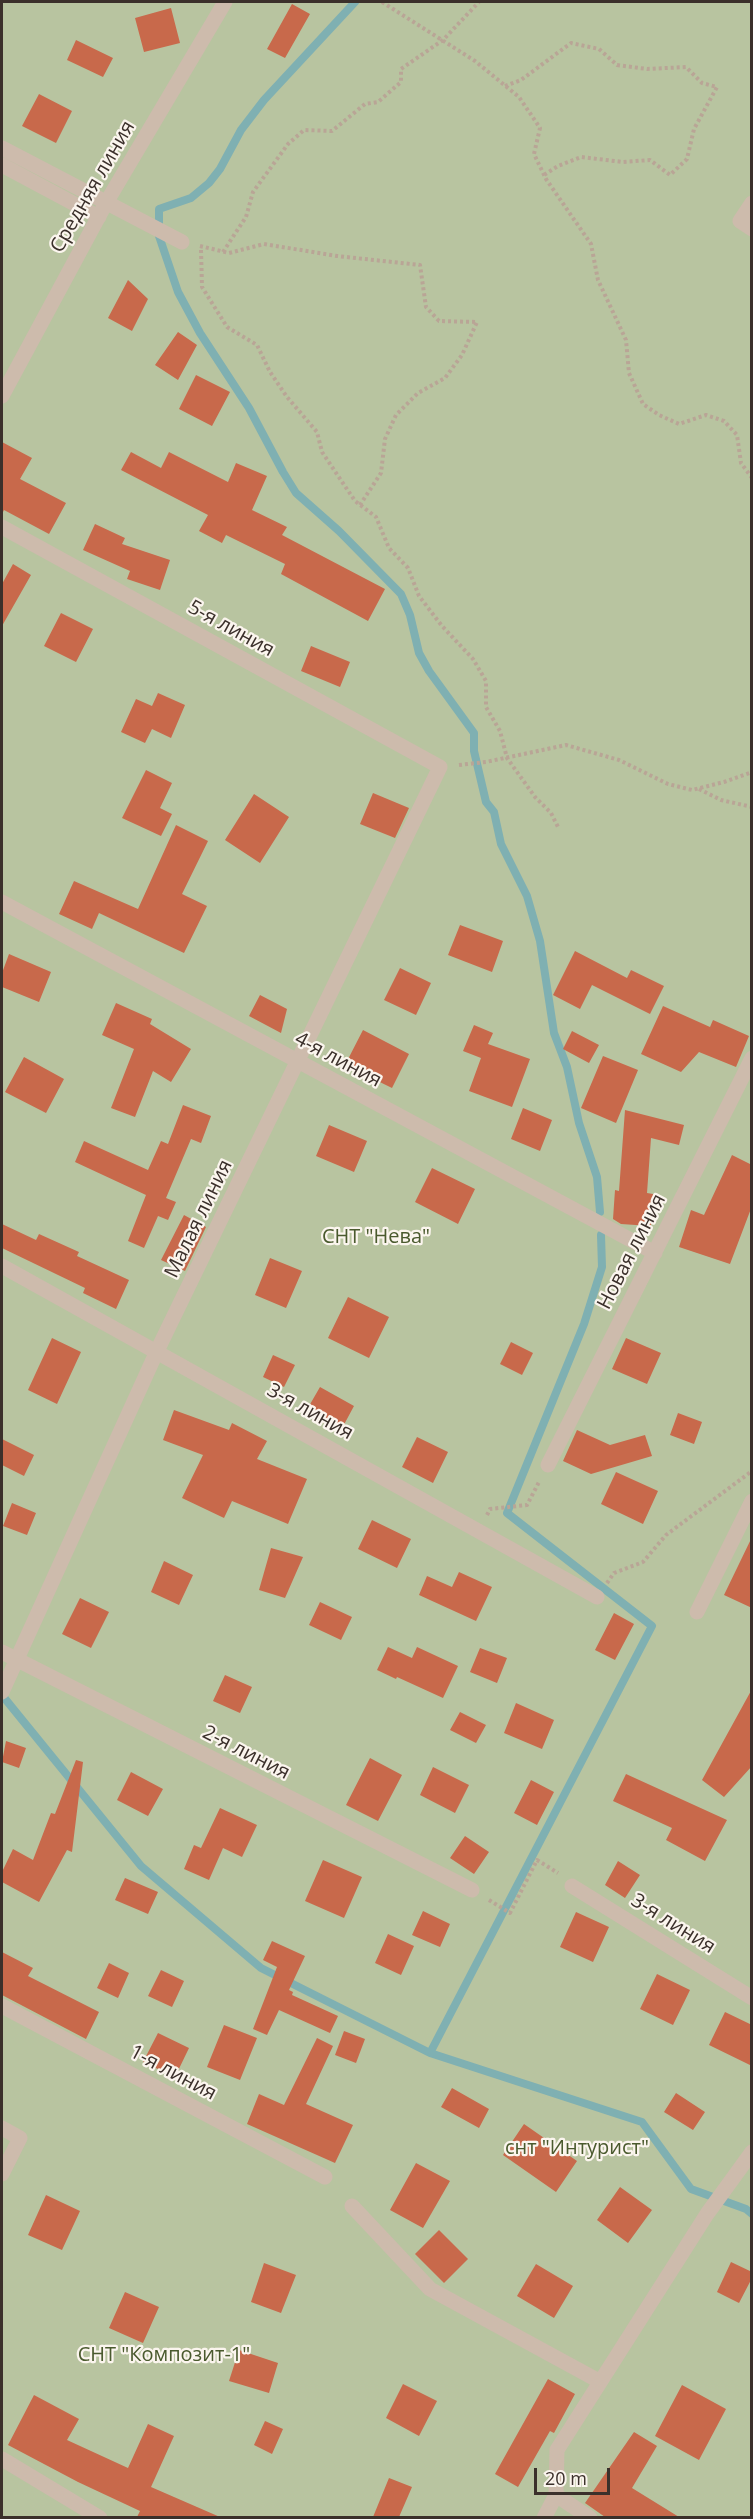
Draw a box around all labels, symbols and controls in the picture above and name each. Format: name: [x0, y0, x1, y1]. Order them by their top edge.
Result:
street label: Средняя линия: [46, 117, 140, 257]
street label: 5-я линия: [184, 596, 278, 662]
street label: 4-я линия: [291, 1027, 385, 1093]
street label: Малая линия: [160, 1156, 238, 1282]
street label: Новая линия: [593, 1190, 671, 1314]
park label: СНТ "Нева": [322, 1225, 430, 1249]
street label: 3-я линия: [263, 1379, 357, 1445]
street label: 2-я линия: [198, 1721, 294, 1785]
street label: 3-я линия: [626, 1889, 720, 1959]
street label: 1-я линия: [126, 2040, 220, 2106]
park label: снт "Интурист": [505, 2136, 649, 2160]
park label: СНТ "Композит-1": [78, 2343, 250, 2367]
scale bar: [537, 2456, 614, 2494]
text: 20 m: [545, 2466, 587, 2490]

